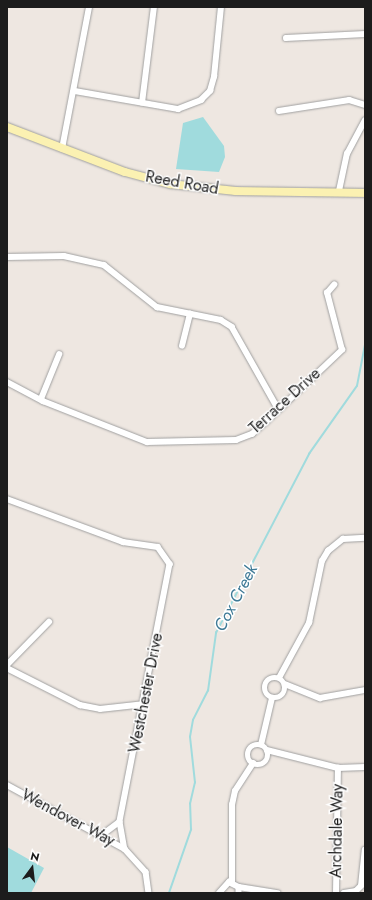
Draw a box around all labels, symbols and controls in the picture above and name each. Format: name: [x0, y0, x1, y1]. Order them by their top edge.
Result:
street label: Reed Road: [144, 167, 220, 199]
street label: Terrace Drive: [246, 364, 324, 438]
water label: Cox Creek: [210, 561, 262, 635]
street label: Westchester Drive: [125, 631, 167, 755]
street label: Archdale Way: [327, 784, 347, 878]
street label: Wendover Way: [18, 785, 118, 851]
north arrow: [12, 848, 52, 888]
text: N: [29, 848, 41, 865]

